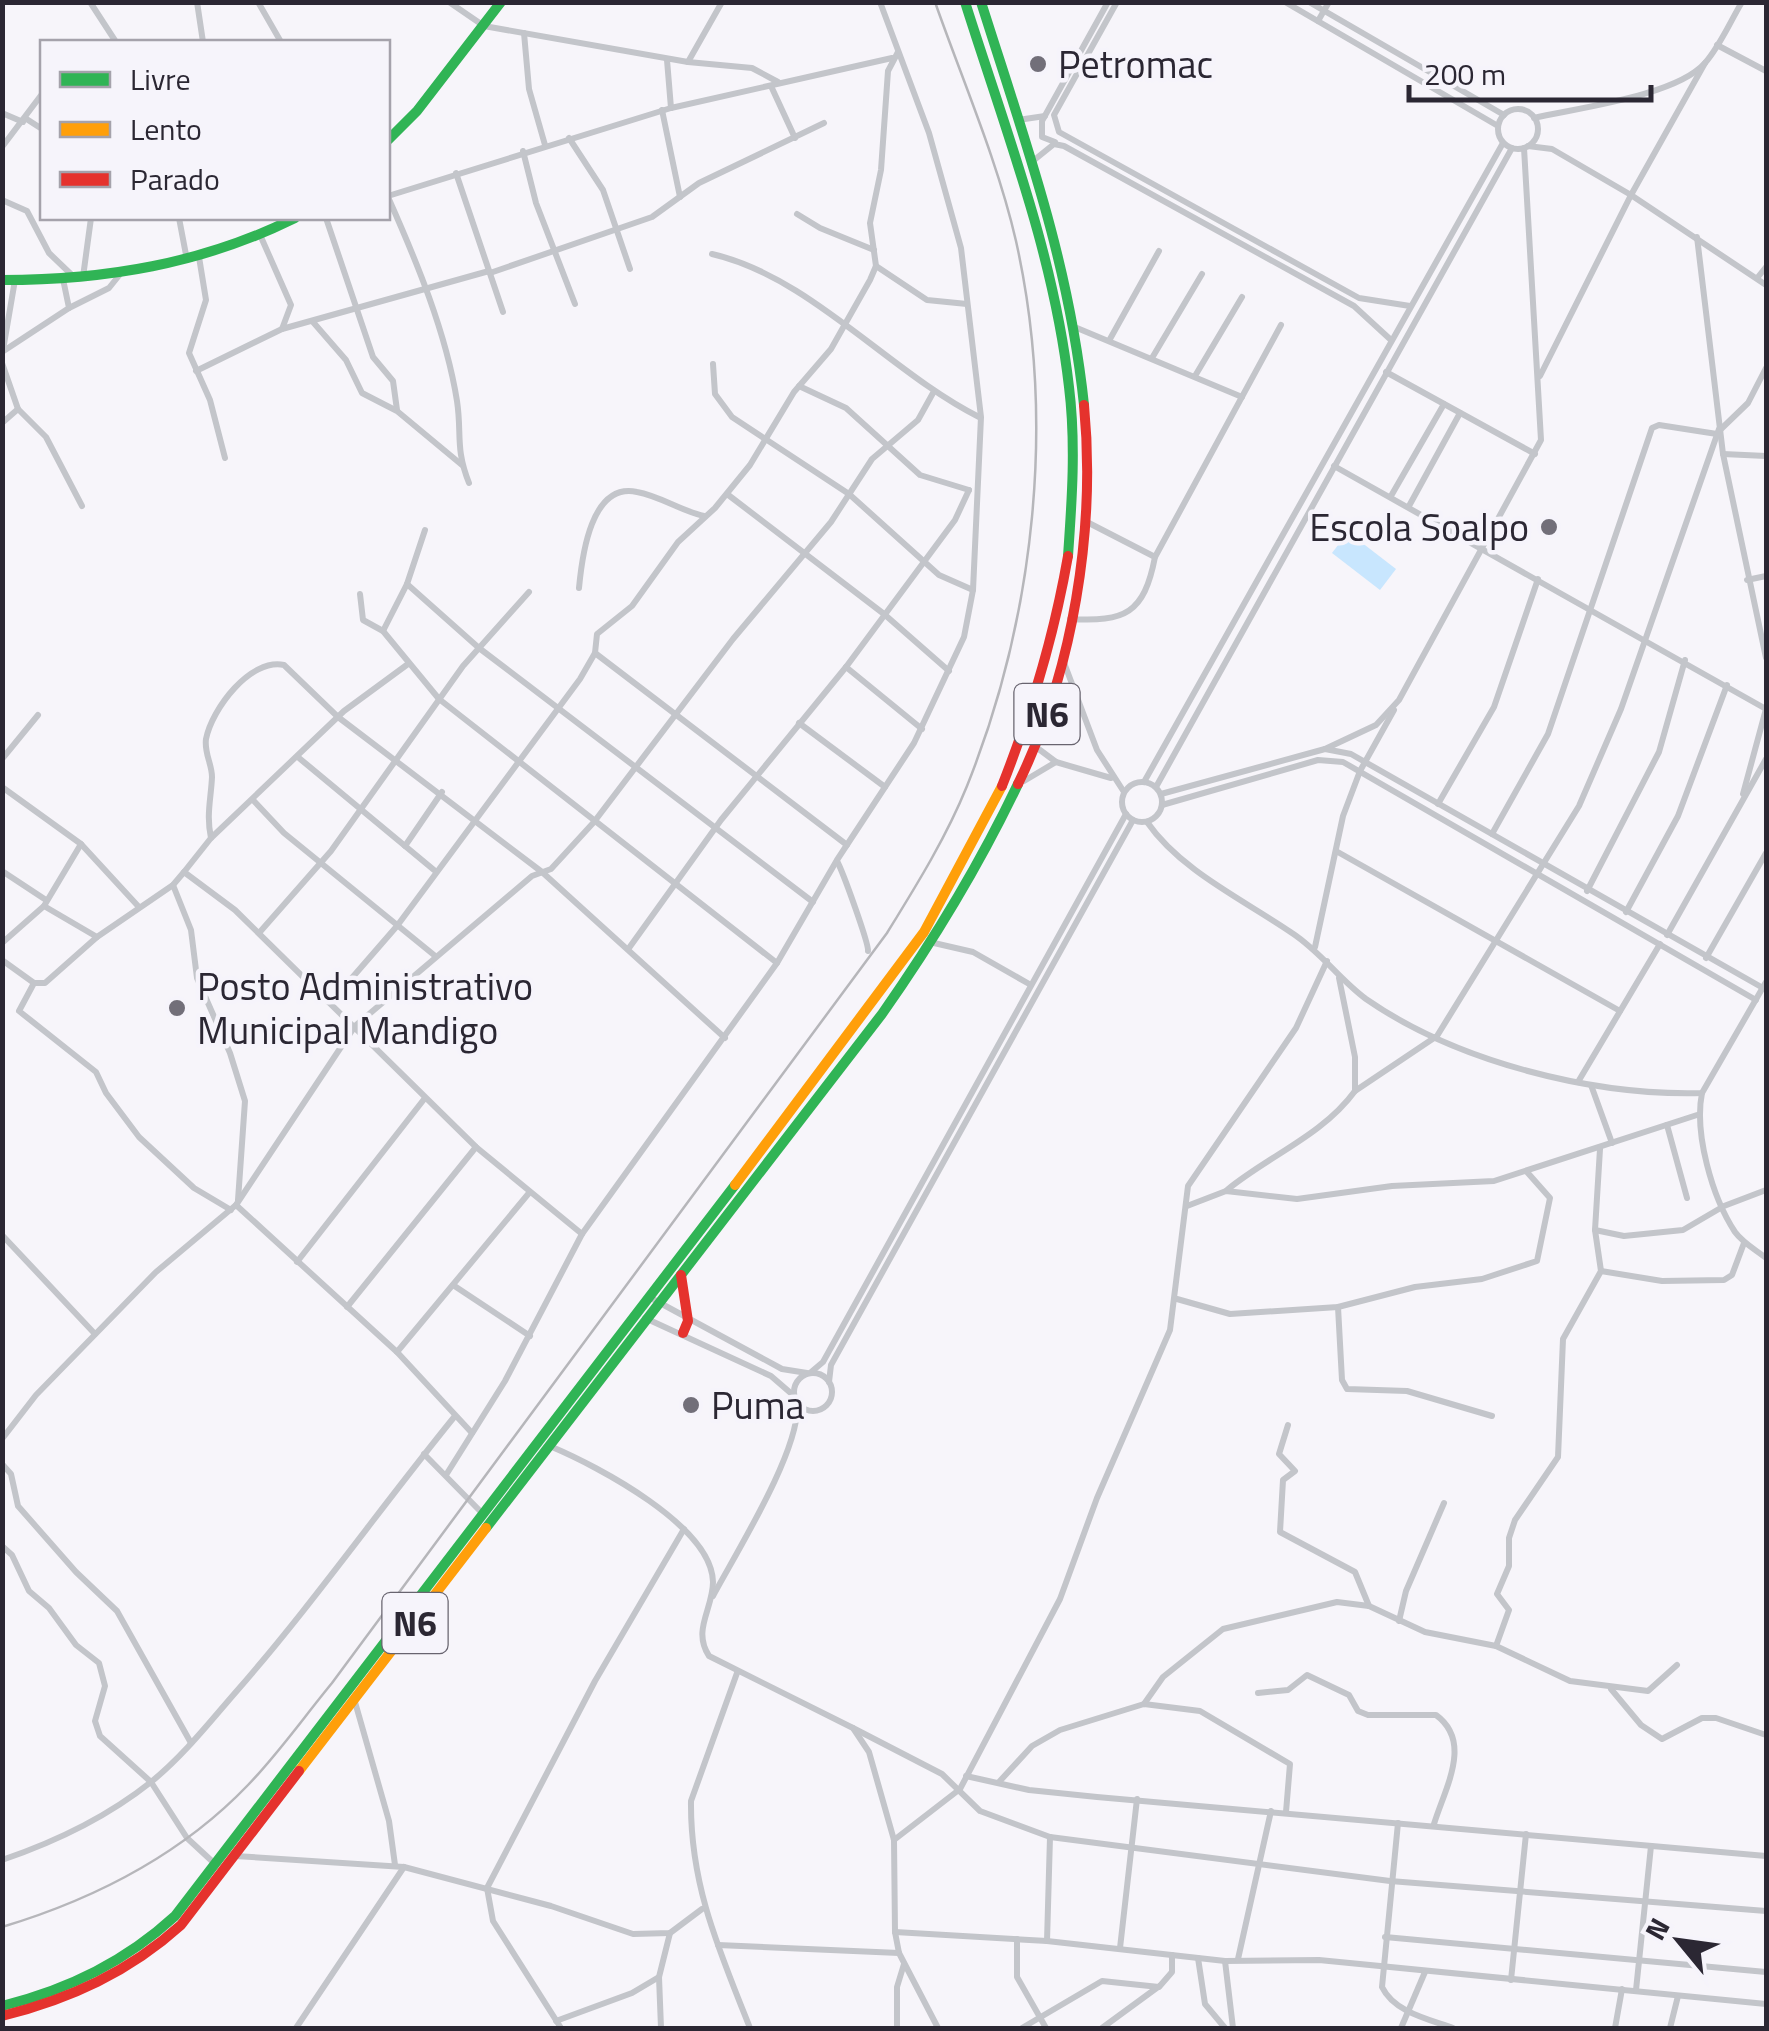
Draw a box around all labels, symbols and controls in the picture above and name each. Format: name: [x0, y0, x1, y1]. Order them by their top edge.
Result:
place label: Petromac: [1058, 35, 1213, 93]
legend: [40, 40, 390, 220]
scale bar: [1409, 40, 1652, 102]
text: 200 m: [1424, 51, 1506, 97]
marker: Petromac: [1027, 53, 1049, 75]
text: Livre: [130, 56, 191, 102]
text: Lento: [130, 106, 202, 152]
text: Parado: [130, 156, 220, 202]
place label: Escola Soalpo: [1309, 498, 1529, 556]
marker: Escola Soalpo: [1538, 516, 1560, 538]
road number: N6: [1014, 684, 1080, 744]
place label: Posto Administrativo Municipal Mandigo: [197, 957, 533, 1059]
marker: Posto Administrativo Municipal Mandigo: [166, 997, 188, 1019]
place label: Puma: [711, 1376, 805, 1434]
marker: Puma: [680, 1394, 702, 1416]
road number: N6: [382, 1593, 448, 1653]
north arrow: [1629, 1891, 1729, 1991]
text: N: [1633, 1910, 1680, 1948]

